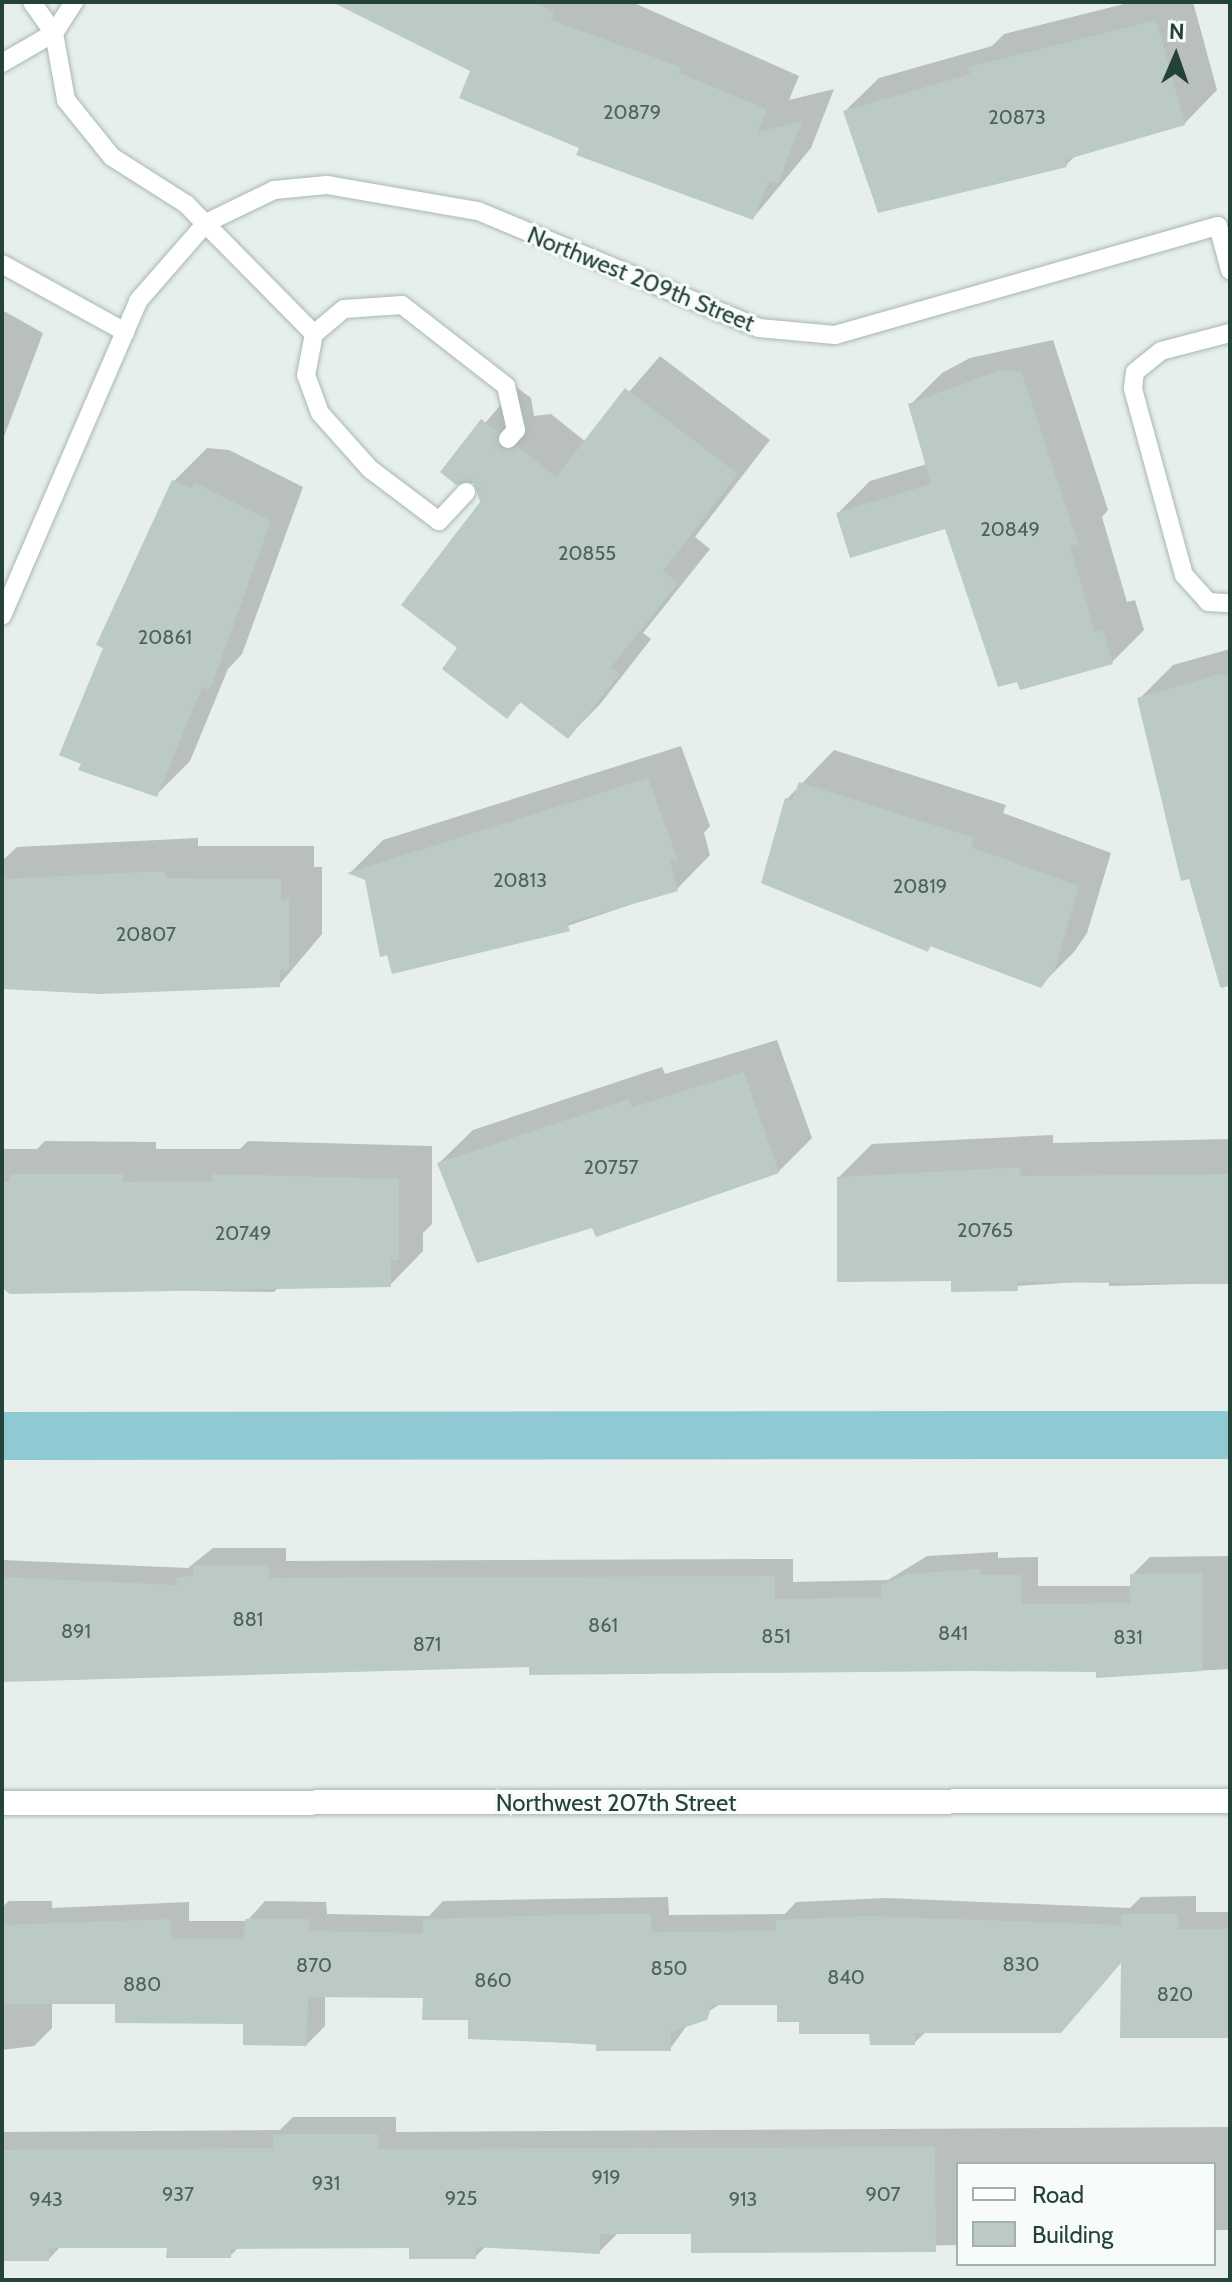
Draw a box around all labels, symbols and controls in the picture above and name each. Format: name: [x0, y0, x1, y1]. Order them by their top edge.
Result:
north arrow: [1136, 16, 1216, 96]
text: N: [1169, 18, 1185, 45]
house number: 20879: [603, 100, 661, 124]
house number: 20873: [988, 105, 1046, 129]
street label: Northwest 209th Street: [523, 220, 759, 338]
house number: 20849: [980, 517, 1040, 541]
house number: 20855: [558, 541, 616, 565]
house number: 20861: [138, 625, 192, 649]
house number: 20813: [493, 868, 547, 892]
house number: 20819: [893, 874, 947, 898]
house number: 20807: [116, 922, 176, 946]
house number: 20757: [583, 1155, 639, 1179]
house number: 20765: [957, 1218, 1013, 1242]
house number: 20749: [215, 1221, 271, 1245]
house number: 881: [233, 1607, 263, 1631]
house number: 861: [588, 1613, 618, 1637]
house number: 891: [61, 1619, 91, 1643]
house number: 841: [938, 1621, 968, 1645]
house number: 851: [761, 1624, 791, 1648]
house number: 831: [1113, 1625, 1143, 1649]
house number: 871: [413, 1632, 441, 1656]
street label: Northwest 207th Street: [496, 1789, 736, 1817]
house number: 830: [1003, 1952, 1039, 1976]
house number: 870: [296, 1953, 332, 1977]
house number: 850: [651, 1956, 687, 1980]
house number: 840: [827, 1965, 865, 1989]
house number: 860: [474, 1968, 512, 1992]
house number: 880: [123, 1972, 161, 1996]
house number: 820: [1157, 1982, 1193, 2006]
legend: [956, 2162, 1216, 2266]
house number: 919: [591, 2165, 621, 2189]
house number: 931: [312, 2171, 340, 2195]
text: Road: [1032, 2180, 1084, 2209]
house number: 937: [162, 2182, 194, 2206]
house number: 907: [865, 2182, 901, 2206]
house number: 925: [445, 2186, 477, 2210]
house number: 943: [29, 2187, 63, 2211]
house number: 913: [729, 2187, 757, 2211]
text: Building: [1032, 2220, 1113, 2249]

